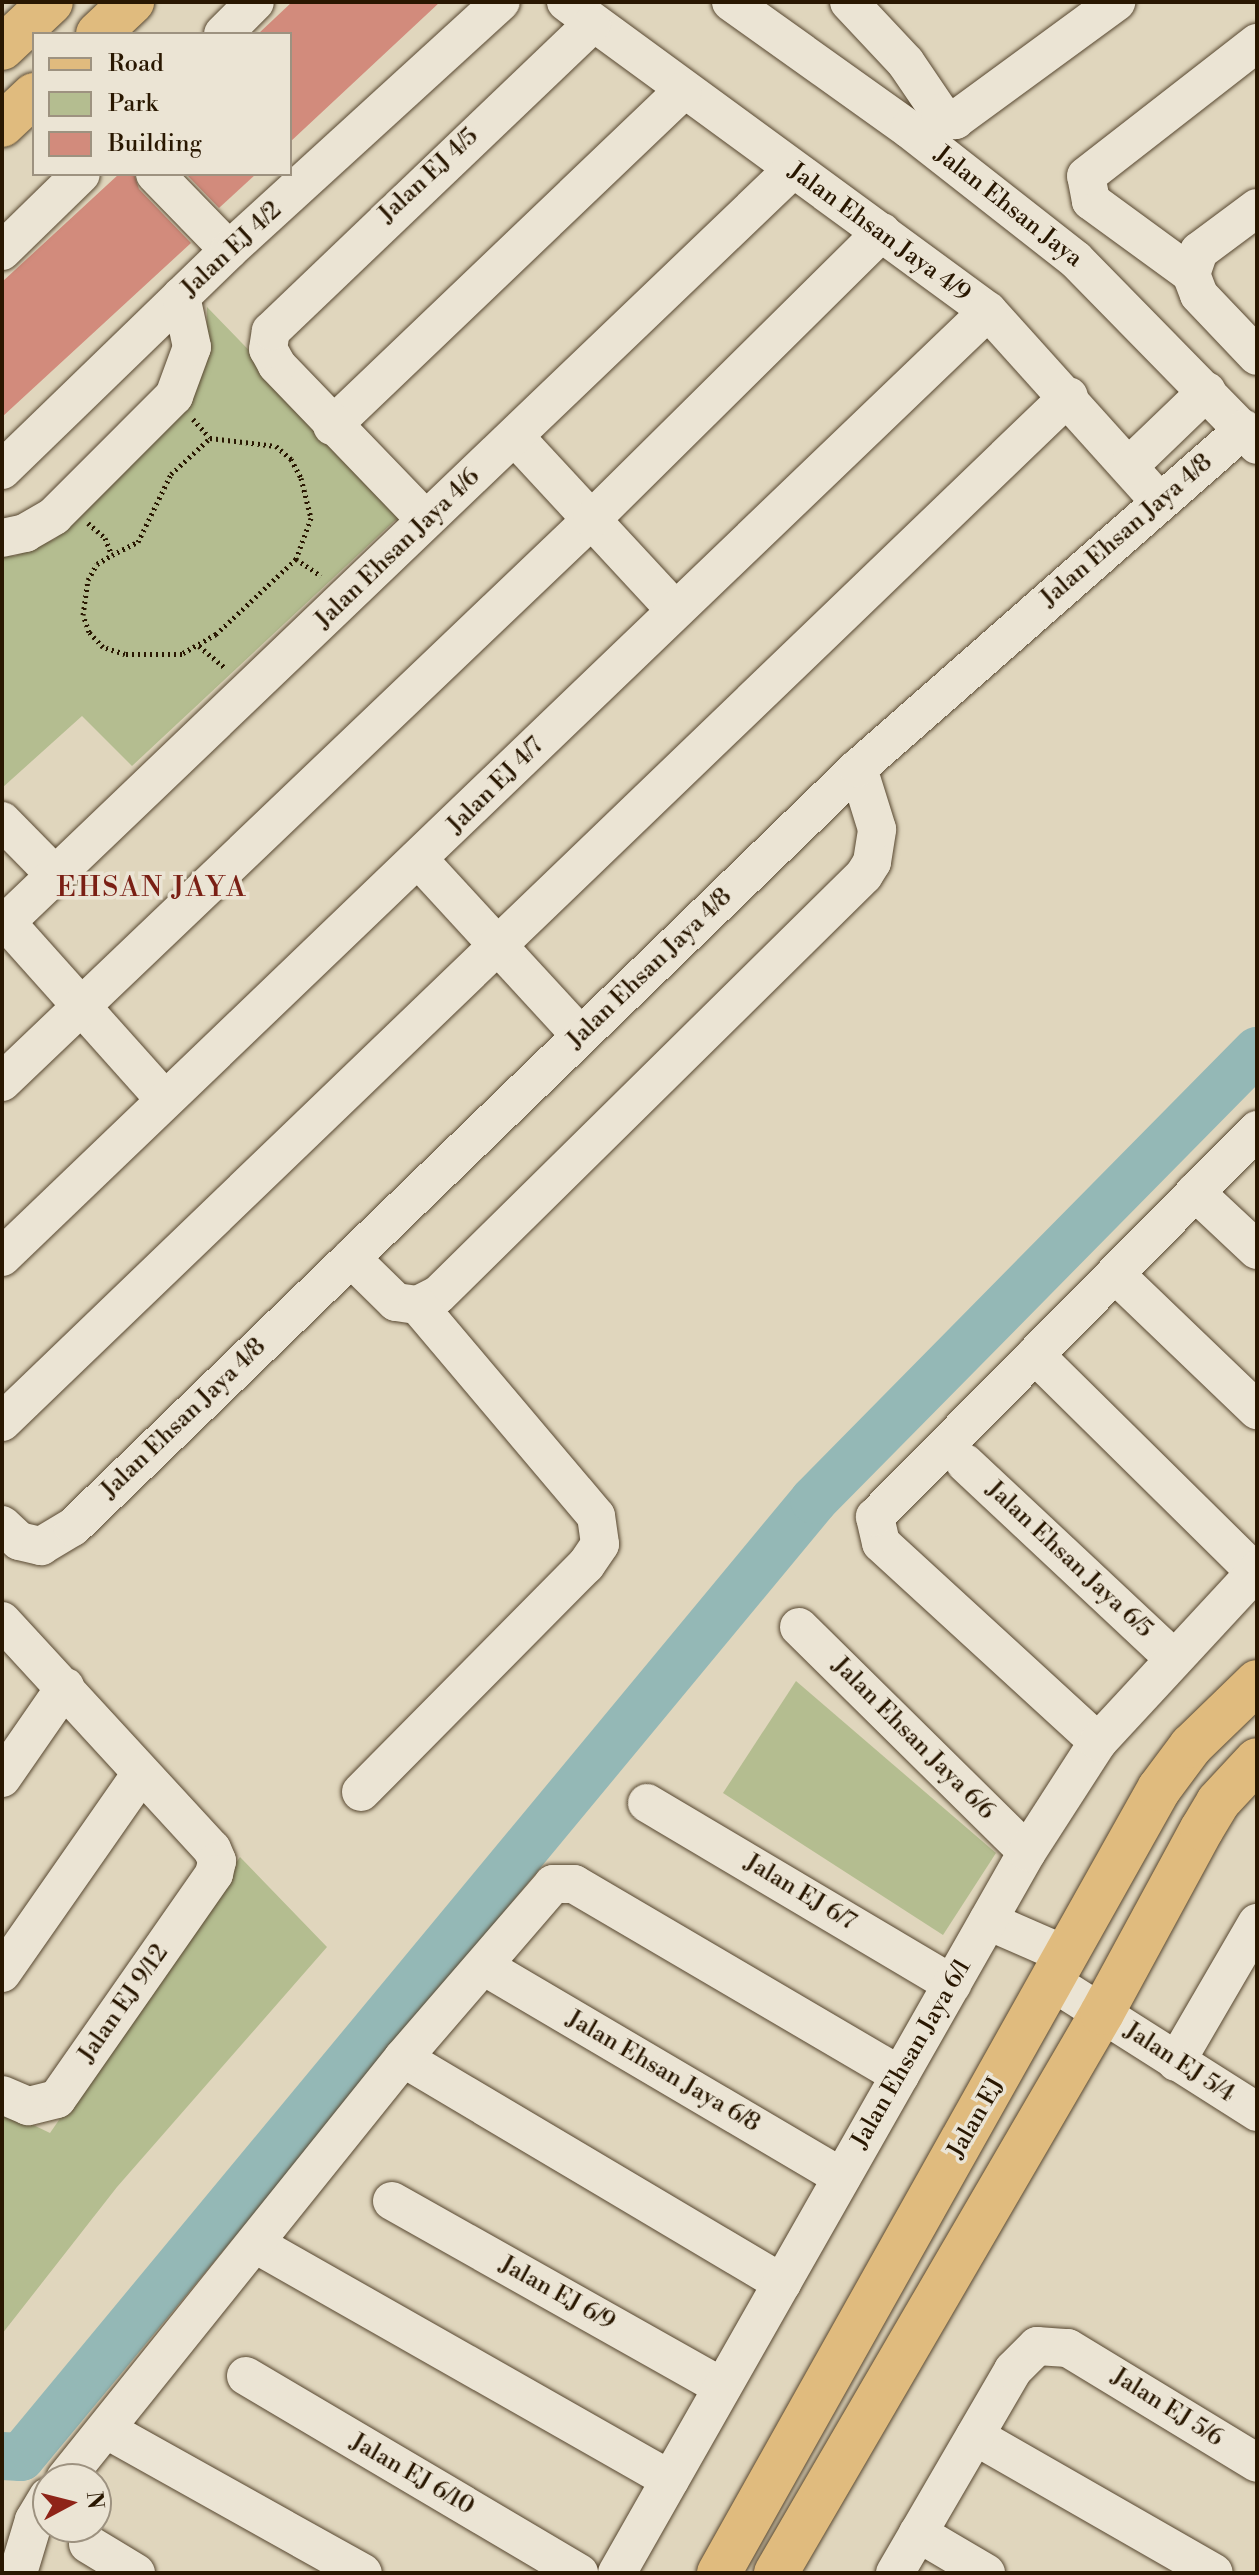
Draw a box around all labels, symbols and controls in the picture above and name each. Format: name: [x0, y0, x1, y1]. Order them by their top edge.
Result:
legend: [32, 32, 292, 176]
text: Road: [108, 49, 164, 79]
text: Park: [108, 89, 158, 119]
street label: Jalan EJ 4/5: [373, 123, 485, 229]
text: Building: [108, 129, 202, 159]
street label: Jalan Ehsan Jaya: [928, 140, 1088, 274]
street label: Jalan Ehsan Jaya 4/9: [782, 157, 976, 309]
street label: Jalan EJ 4/2: [176, 197, 288, 303]
street label: Jalan Ehsan Jaya 4/8: [1035, 449, 1219, 613]
street label: Jalan Ehsan Jaya 4/6: [310, 463, 486, 635]
street label: Jalan EJ 4/7: [442, 732, 550, 840]
district label: EHSAN JAYA: [57, 871, 247, 905]
street label: Jalan Ehsan Jaya 4/8: [562, 883, 738, 1055]
street label: Jalan Ehsan Jaya 4/8: [96, 1333, 272, 1505]
street label: Jalan Ehsan Jaya 6/5: [980, 1476, 1158, 1644]
street label: Jalan Ehsan Jaya 6/6: [826, 1652, 1000, 1826]
street label: Jalan EJ 6/7: [739, 1849, 861, 1937]
street label: Jalan EJ 9/12: [73, 1940, 175, 2068]
street label: Jalan Ehsan Jaya 6/1: [846, 1954, 978, 2154]
street label: Jalan Ehsan Jaya 6/8: [561, 2005, 765, 2139]
street label: Jalan EJ 5/4: [1119, 2017, 1239, 2109]
street label: Jalan EJ: [942, 2073, 1012, 2163]
street label: Jalan EJ 6/9: [494, 2251, 620, 2337]
street label: Jalan EJ 5/6: [1106, 2362, 1228, 2454]
street label: Jalan EJ 6/10: [345, 2428, 479, 2522]
north arrow: [32, 2463, 112, 2543]
text: N: [80, 2490, 109, 2511]

